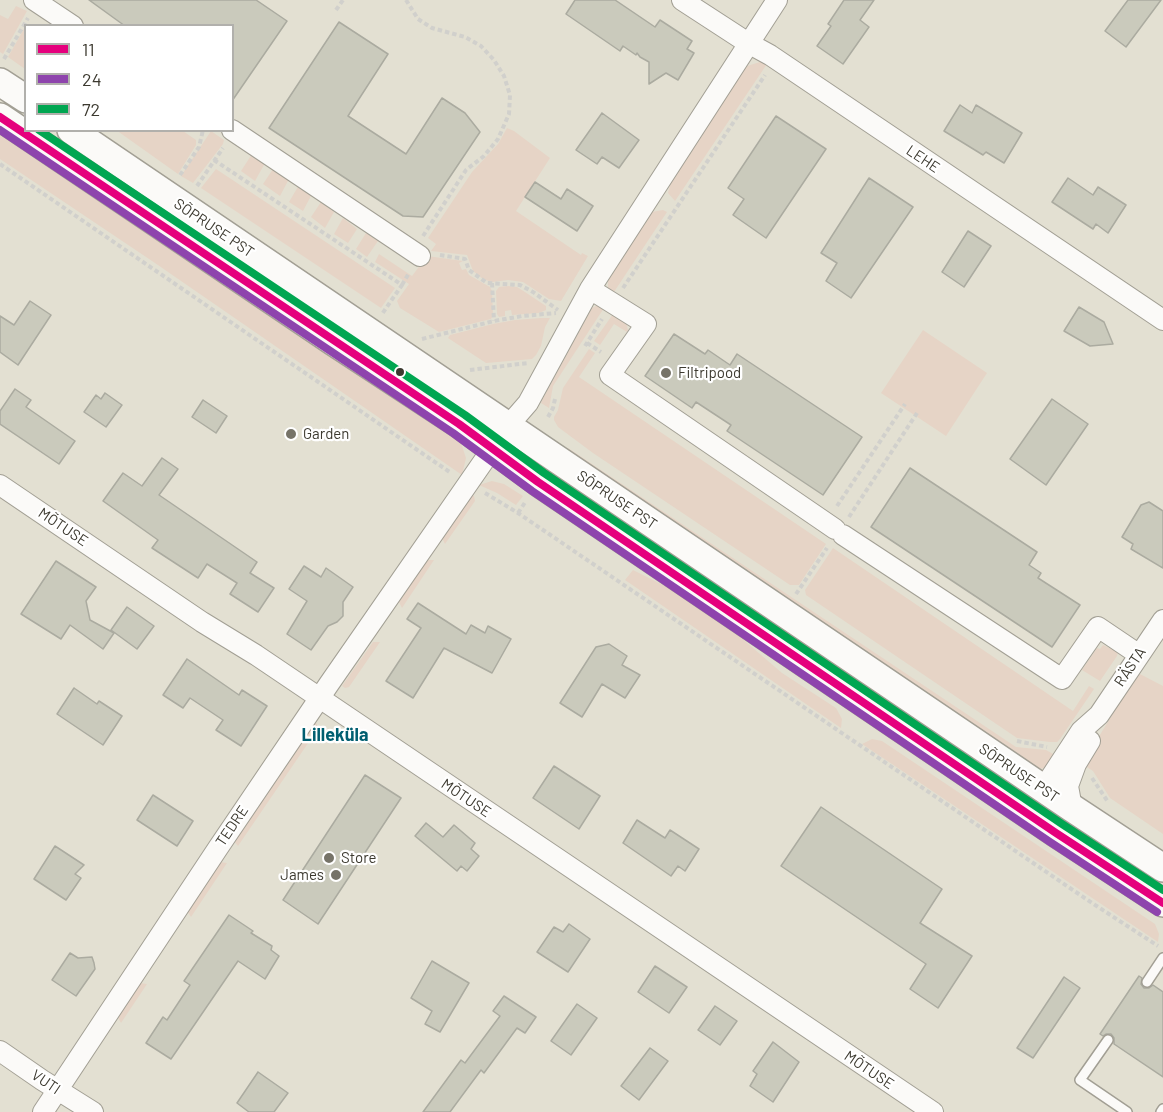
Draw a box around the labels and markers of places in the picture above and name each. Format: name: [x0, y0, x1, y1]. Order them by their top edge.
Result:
place label: Filtripood: [678, 364, 741, 382]
unlabelled marker: [394, 366, 406, 378]
marker: Filtripood: [659, 366, 673, 380]
place label: Garden: [303, 425, 349, 443]
marker: Garden: [284, 427, 298, 441]
place label: Store: [341, 849, 377, 867]
marker: Store: [322, 851, 336, 865]
place label: James: [280, 866, 324, 884]
marker: James: [329, 868, 343, 882]

